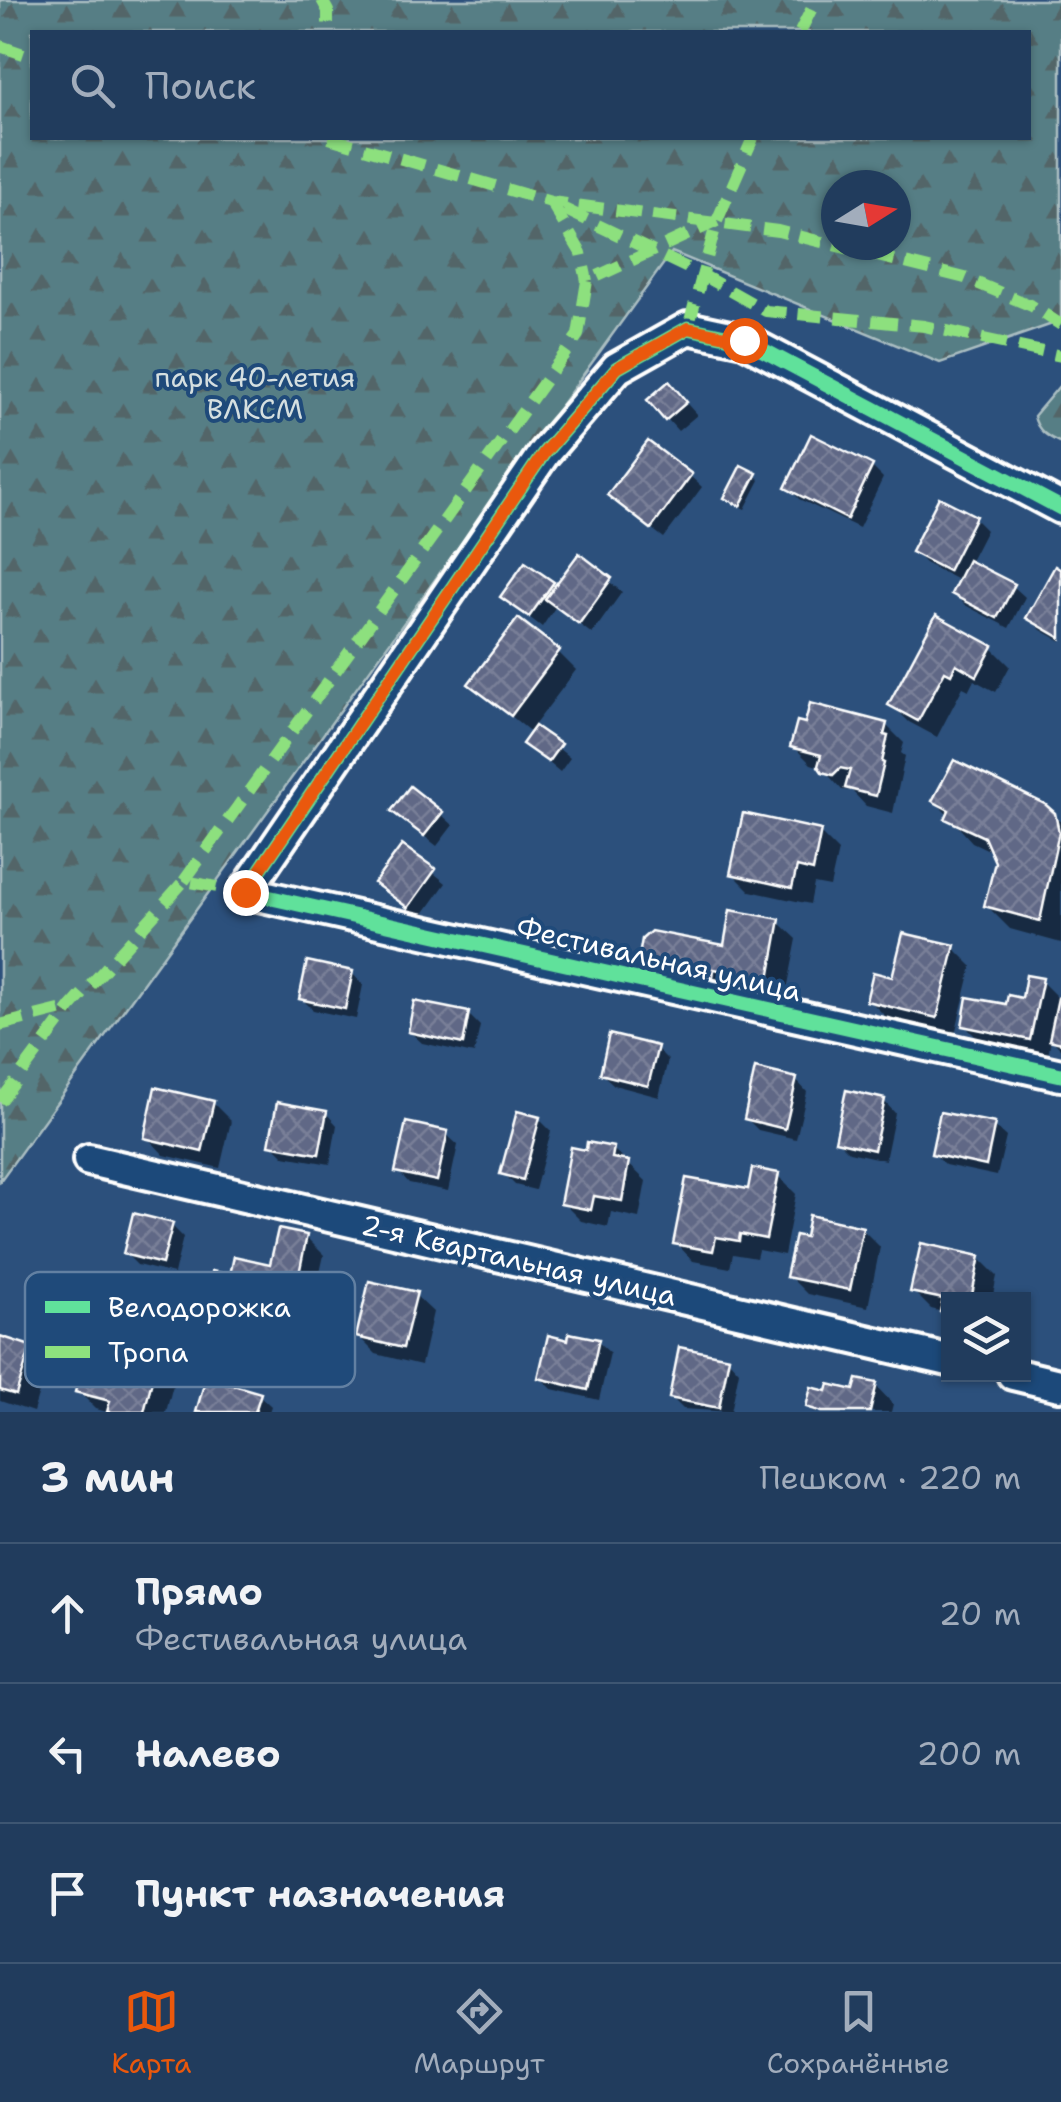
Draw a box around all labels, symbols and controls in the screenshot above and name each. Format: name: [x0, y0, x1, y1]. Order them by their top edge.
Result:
search box: [30, 30, 1031, 140]
icon: search: [65, 58, 120, 113]
text: Поиск: [145, 60, 256, 111]
north arrow: [821, 170, 911, 260]
route start: [722, 318, 768, 364]
park label: парк 40-летия ВЛКСМ: [154, 358, 356, 428]
route end: [223, 870, 269, 916]
street label: Фестивальная улица: [513, 908, 805, 1010]
street label: 2-я Квартальная улица: [358, 1205, 680, 1315]
legend: [25, 1272, 355, 1387]
text: Велодорожка: [108, 1288, 291, 1326]
map controls: [941, 1292, 1031, 1382]
button: layers: [941, 1292, 1031, 1382]
text: Тропа: [108, 1333, 188, 1371]
text: 3 мин: [40, 1449, 175, 1505]
text: Пешком · 220 m: [759, 1456, 1021, 1499]
text: Прямо: [135, 1566, 263, 1617]
icon: ahead: [40, 1586, 95, 1641]
text: 20 m: [939, 1592, 1021, 1635]
text: Фестивальная улица: [135, 1617, 467, 1660]
icon: left: [40, 1726, 95, 1781]
text: Налево: [135, 1728, 281, 1779]
text: 200 m: [917, 1732, 1021, 1775]
icon: arrive: [40, 1866, 95, 1921]
text: Пункт назначения: [135, 1868, 505, 1919]
tab: Карта: [111, 1984, 191, 2082]
tab: Маршрут: [414, 1984, 544, 2082]
tab: Сохранённые: [767, 1984, 950, 2082]

